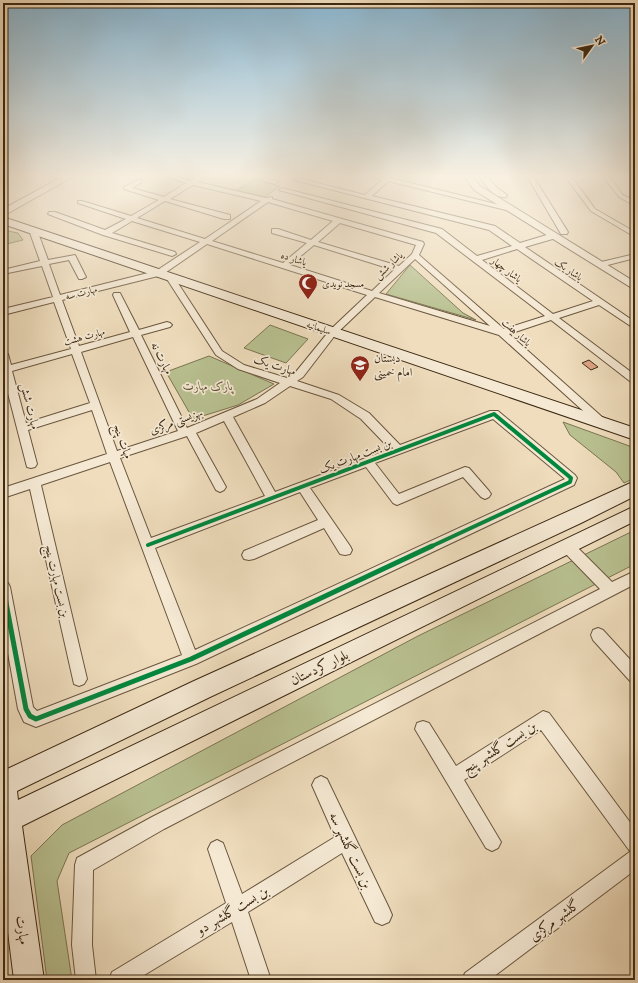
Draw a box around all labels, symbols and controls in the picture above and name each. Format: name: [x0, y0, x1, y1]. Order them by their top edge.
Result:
north arrow: [572, 26, 612, 66]
text: N: [591, 33, 608, 49]
street label: یاشار ده: [279, 249, 309, 269]
street label: یاشار شش: [372, 249, 407, 283]
street label: یاشار چهار: [488, 254, 525, 286]
street label: یاشار یک: [552, 256, 586, 284]
mosque icon: مسجد نویدی: [297, 272, 319, 300]
place label: مسجد نویدی: [322, 278, 364, 290]
street label: مهارت سه: [64, 283, 99, 303]
street label: یاشار هفت: [499, 316, 534, 350]
street label: سلیمانیه: [305, 318, 333, 338]
street label: مهارت هشت: [62, 326, 106, 348]
street label: مهارت نه: [147, 339, 176, 377]
place label: دبستان امام خمینی: [374, 351, 413, 383]
street label: مهارت یک: [252, 352, 298, 379]
school or university icon: دبستان امام خمینی: [349, 354, 371, 382]
park label: پارک مهارت: [183, 379, 235, 395]
street label: مهارت شش: [16, 381, 43, 432]
street label: بهزیستی مرکزی: [147, 405, 205, 439]
street label: مهات پنج: [107, 422, 136, 462]
street label: بن بست مهارت یک: [317, 435, 394, 477]
street label: بن بست مهارت پنج: [38, 543, 72, 620]
street label: بلوار کردستان: [287, 646, 352, 690]
street label: بن بست گلشهر پنج: [459, 717, 542, 781]
street label: بن بست گلشهر سه: [325, 809, 376, 892]
street label: بن بست گلشهر دو: [191, 882, 272, 940]
street label: گلشهر مرکزی: [526, 896, 584, 946]
street label: مهارت: [11, 914, 33, 946]

